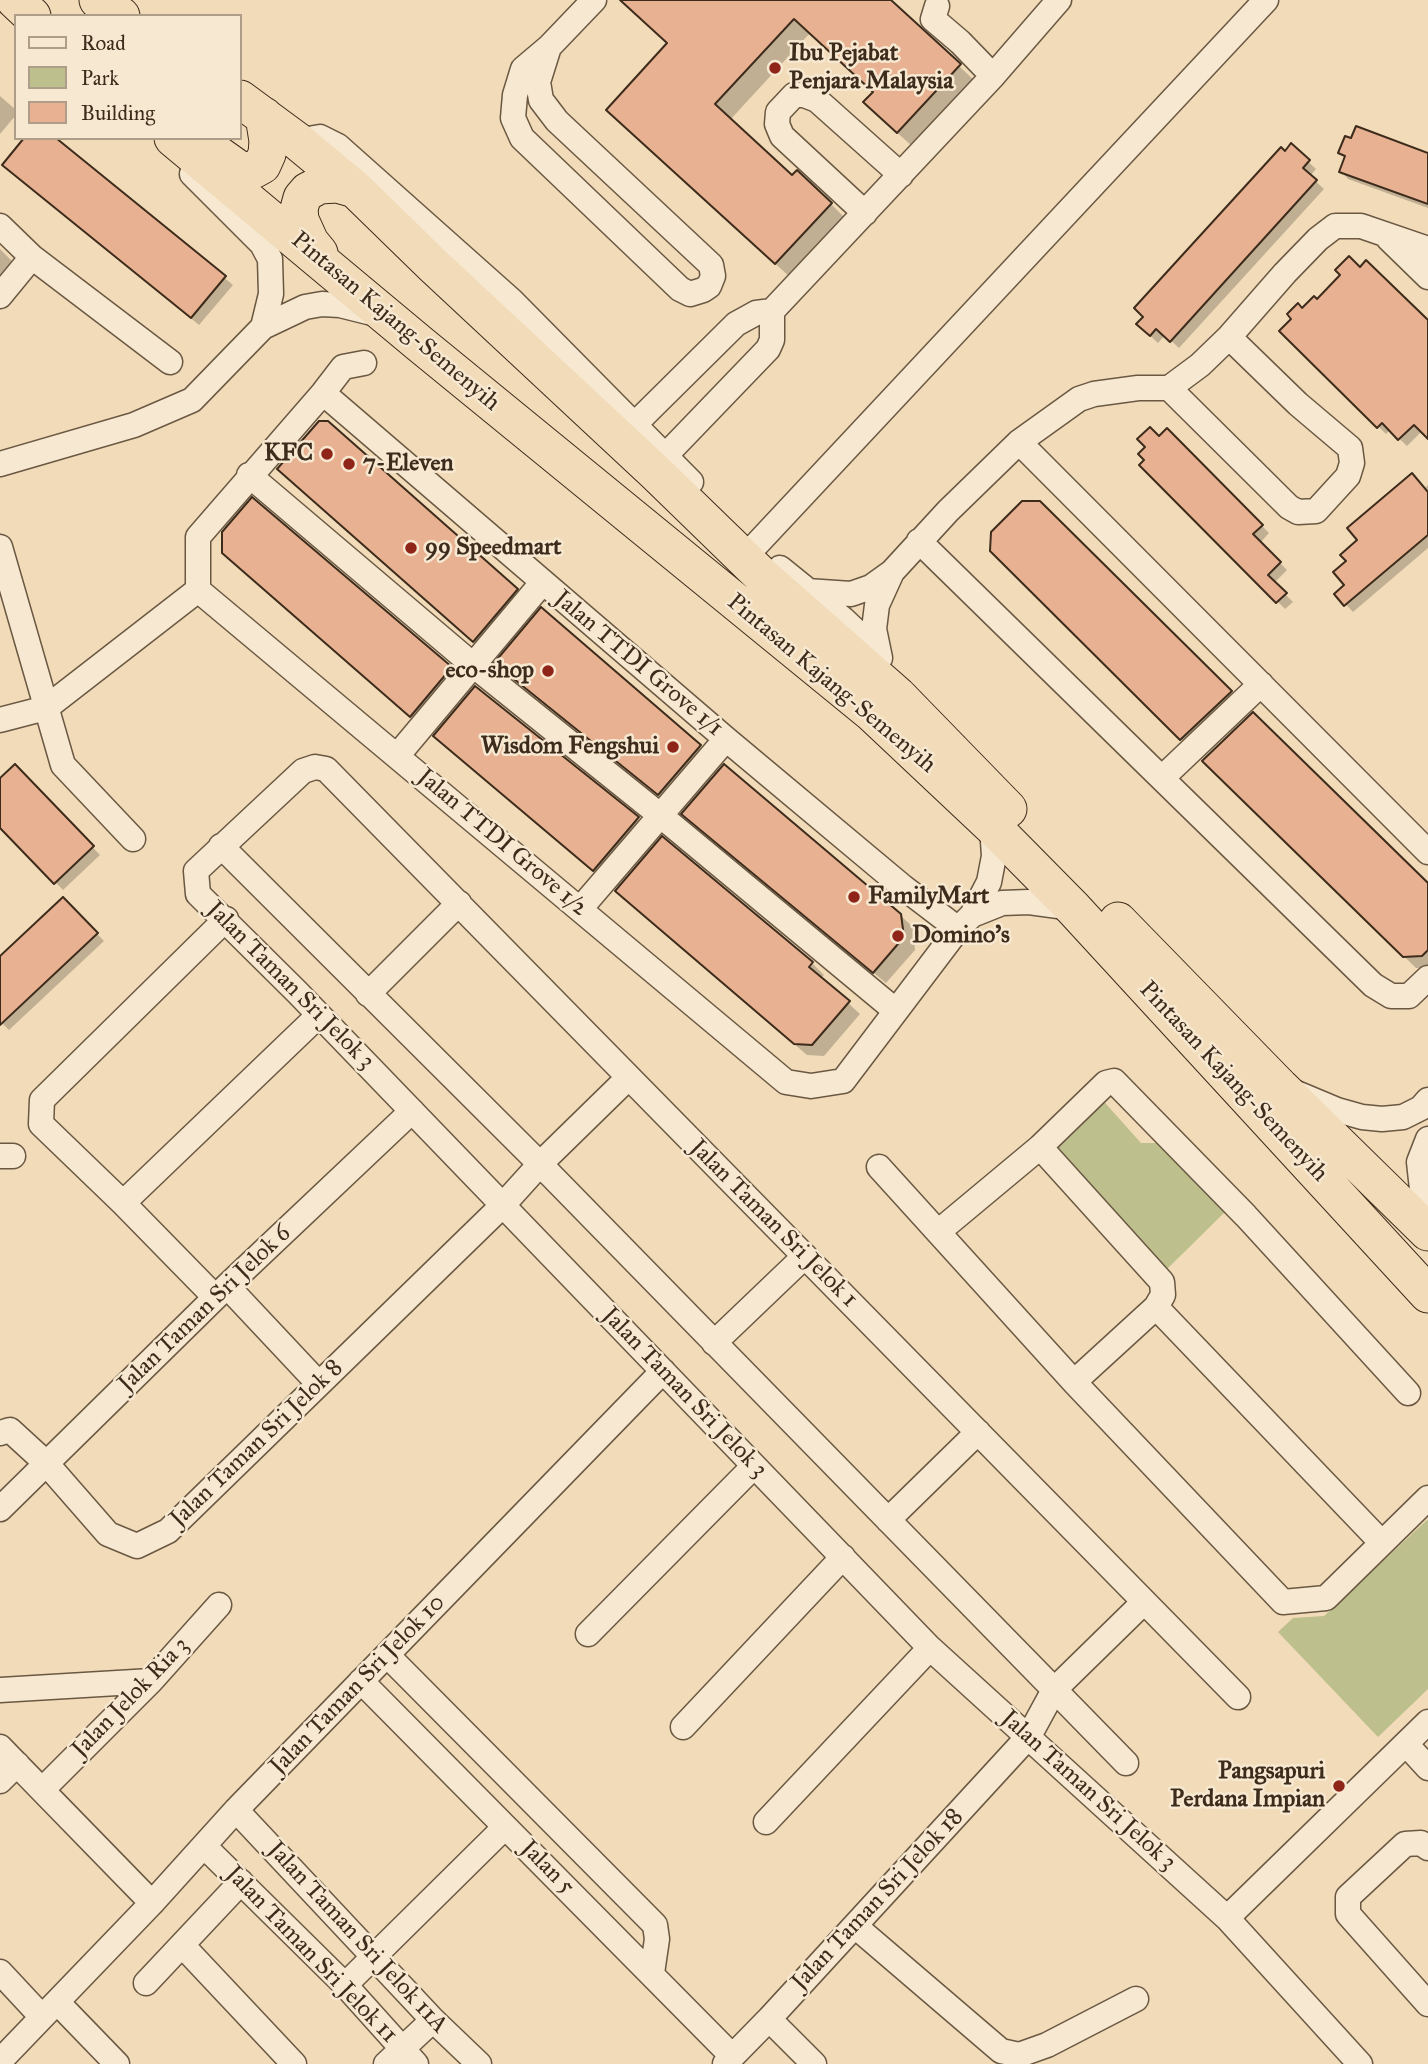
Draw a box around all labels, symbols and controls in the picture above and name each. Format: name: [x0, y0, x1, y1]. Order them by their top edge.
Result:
legend: [14, 14, 242, 140]
text: Road: [81, 30, 126, 56]
place label: Ibu Pejabat Penjara Malaysia: [789, 40, 953, 96]
marker: Ibu Pejabat Penjara Malaysia: [767, 60, 783, 76]
text: Park: [81, 65, 119, 91]
text: Building: [81, 100, 155, 126]
street label: Pintasan Kajang-Semenyih: [285, 226, 505, 418]
place label: KFC: [264, 440, 313, 468]
marker: KFC: [319, 446, 335, 462]
place label: 7-Eleven: [363, 450, 453, 478]
marker: 7-Eleven: [341, 456, 357, 472]
place label: 99 Speedmart: [425, 534, 562, 562]
marker: 99 Speedmart: [403, 540, 419, 556]
street label: Jalan TTDI Grove 1/1: [548, 585, 728, 743]
street label: Pintasan Kajang-Semenyih: [721, 588, 941, 780]
place label: eco-shop: [445, 657, 534, 685]
marker: eco-shop: [540, 663, 556, 679]
place label: Wisdom Fengshui: [481, 733, 659, 761]
marker: Wisdom Fengshui: [665, 739, 681, 755]
street label: Jalan TTDI Grove 1/2: [411, 763, 593, 923]
place label: FamilyMart: [868, 883, 989, 911]
marker: FamilyMart: [846, 889, 862, 905]
street label: Jalan Taman Sri Jelok 3: [200, 896, 380, 1076]
place label: Domino's: [912, 922, 1010, 950]
marker: Domino's: [890, 928, 906, 944]
street label: Pintasan Kajang-Semenyih: [1133, 976, 1333, 1188]
street label: Jalan Taman Sri Jelok 1: [683, 1134, 863, 1314]
street label: Jalan Taman Sri Jelok 6: [113, 1219, 297, 1399]
street label: Jalan Taman Sri Jelok 3: [595, 1302, 773, 1484]
street label: Jalan Taman Sri Jelok 8: [165, 1354, 349, 1534]
street label: Jalan Taman Sri Jelok 10: [264, 1589, 452, 1781]
street label: Jalan Jelok Ria 3: [66, 1632, 196, 1764]
street label: Jalan Taman Sri Jelok 3: [994, 1705, 1182, 1877]
place label: Pangsapuri Perdana Impian: [1170, 1758, 1325, 1814]
marker: Pangsapuri Perdana Impian: [1331, 1778, 1347, 1794]
street label: Jalan Taman Sri Jelok 18: [786, 1803, 970, 1997]
street label: Jalan 5: [514, 1835, 580, 1901]
street label: Jalan Taman Sri Jelok 11A: [261, 1836, 453, 2040]
street label: Jalan Taman Sri Jelok 11: [219, 1860, 403, 2050]

